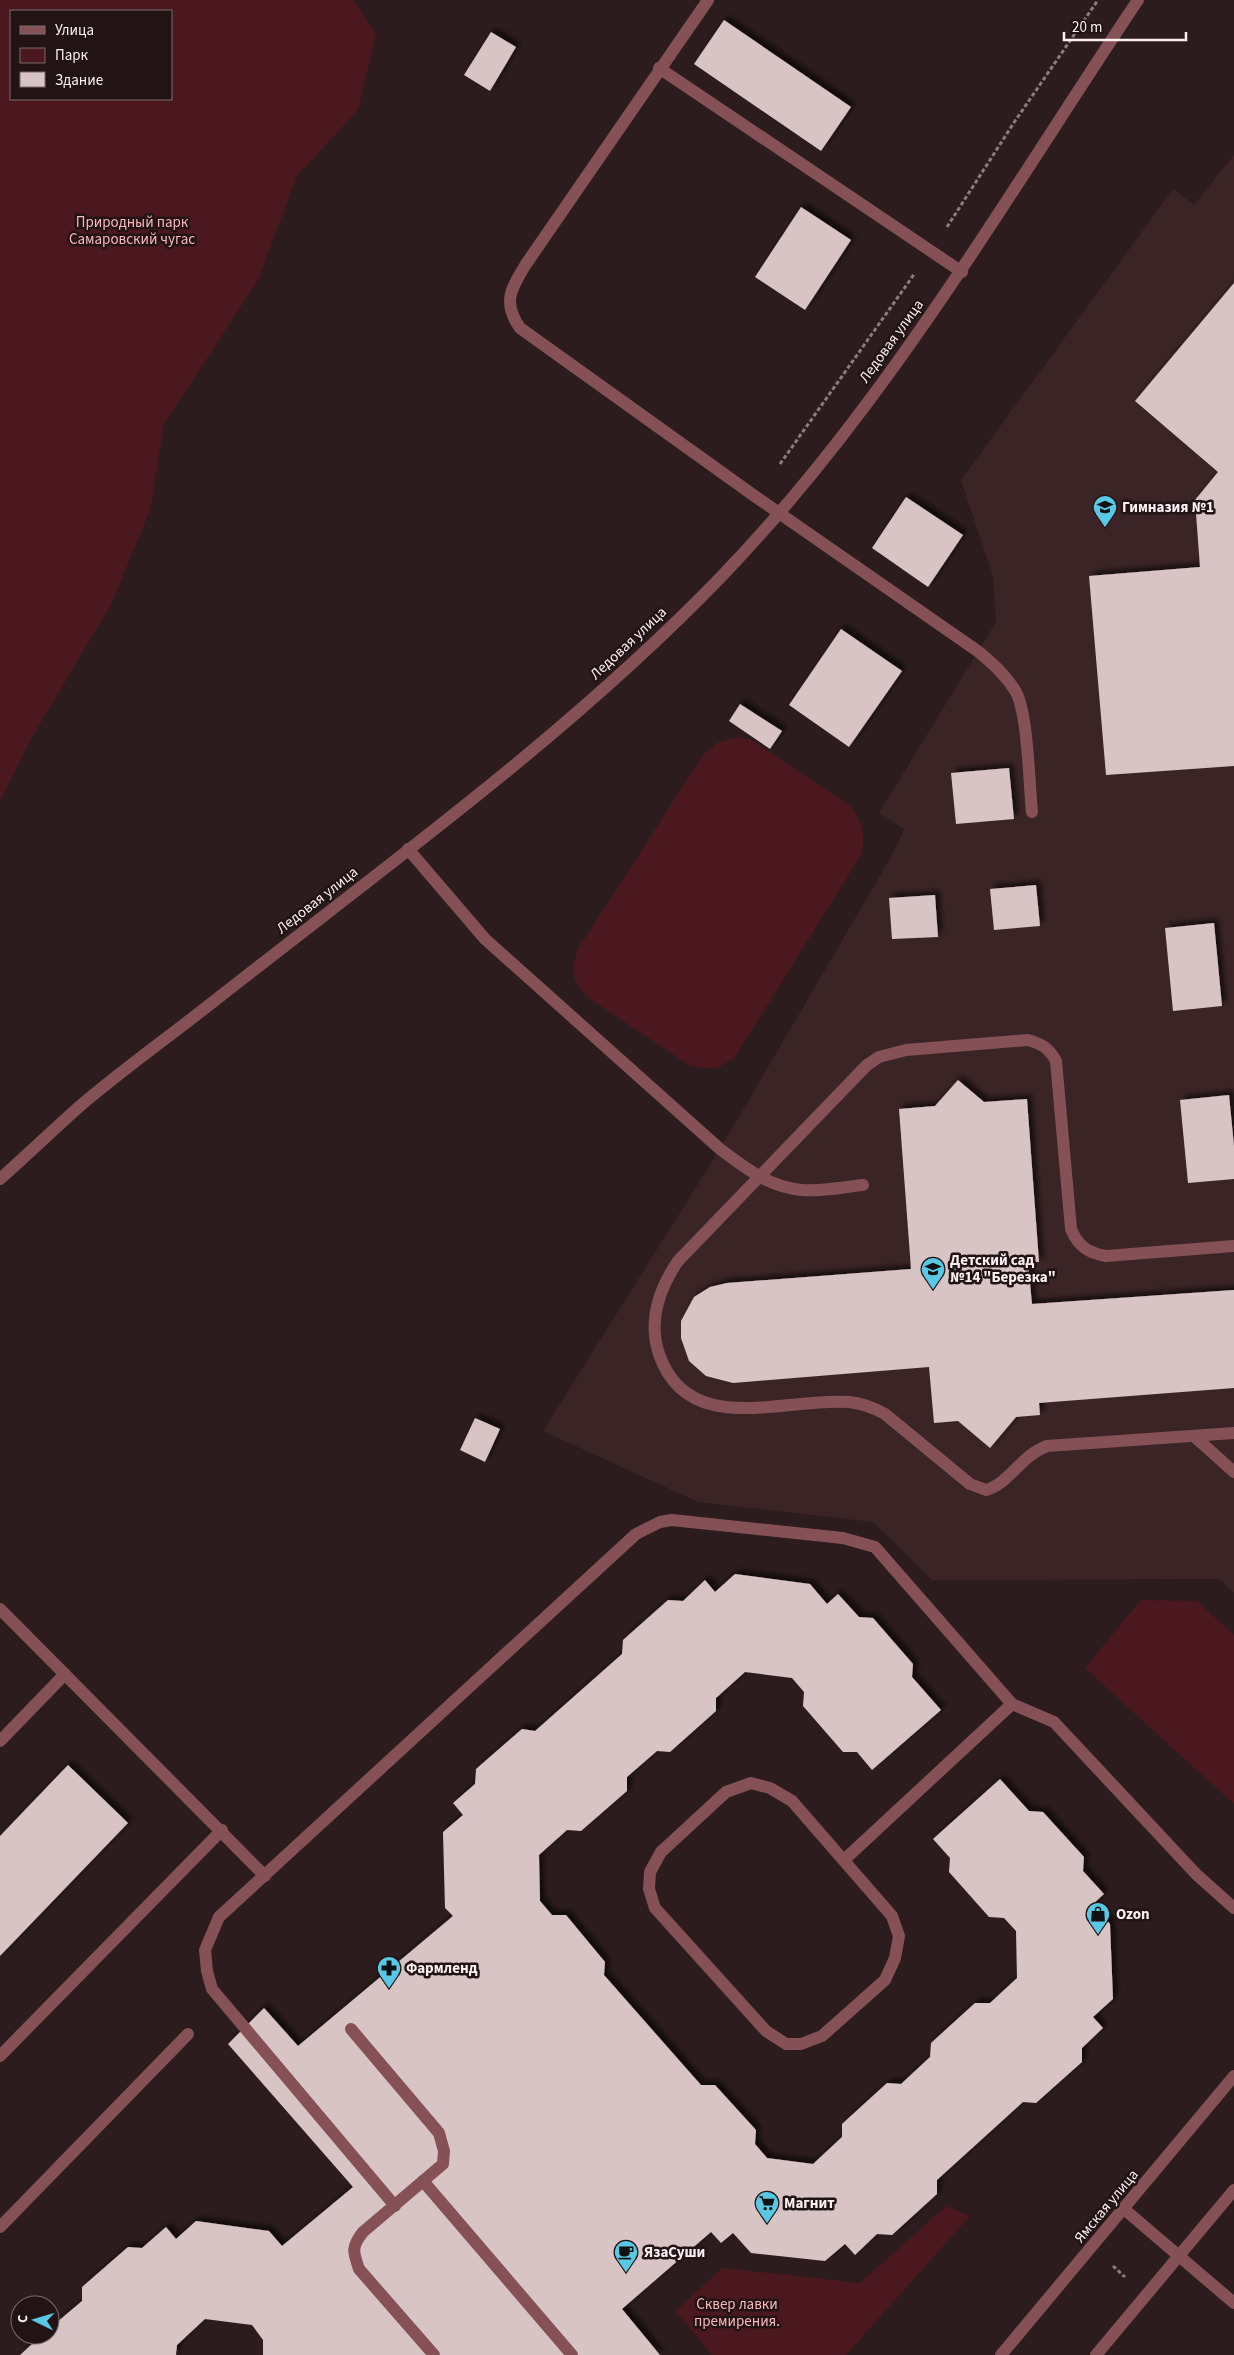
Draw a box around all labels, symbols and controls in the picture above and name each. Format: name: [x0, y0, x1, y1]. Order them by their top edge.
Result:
legend: [10, 10, 172, 100]
scale bar: [1064, 10, 1186, 42]
text: 20 m: [1072, 17, 1102, 38]
text: Улица: [55, 20, 94, 41]
text: Парк: [55, 45, 89, 66]
text: Здание: [55, 70, 103, 91]
park label: Природный парк Самаровский чугас: [69, 212, 195, 250]
street label: Ледовая улица: [854, 295, 929, 387]
school or university icon: Гимназия №1: [1092, 494, 1118, 528]
place label: Гимназия №1: [1122, 497, 1214, 518]
street label: Ледовая улица: [585, 602, 671, 685]
street label: Ледовая улица: [272, 862, 362, 939]
place label: Детский сад №14 "Березка": [950, 1250, 1056, 1288]
school or university icon: Детский сад №14 "Березка": [920, 1256, 946, 1290]
shop icon: Ozon: [1085, 1901, 1111, 1935]
place label: Ozon: [1116, 1904, 1150, 1925]
pharmacy icon: Фармленд: [376, 1955, 402, 1989]
place label: Фармленд: [406, 1958, 478, 1979]
street label: Ямская улица: [1069, 2165, 1143, 2248]
supermarket icon: Магнит: [754, 2190, 780, 2224]
place label: Магнит: [784, 2193, 835, 2214]
cafe icon: ЯзаСуши: [613, 2239, 639, 2273]
place label: ЯзаСуши: [644, 2242, 705, 2263]
park label: Сквер лавки премирения.: [694, 2294, 780, 2332]
north arrow: [10, 2295, 60, 2345]
text: С: [13, 2314, 33, 2324]

